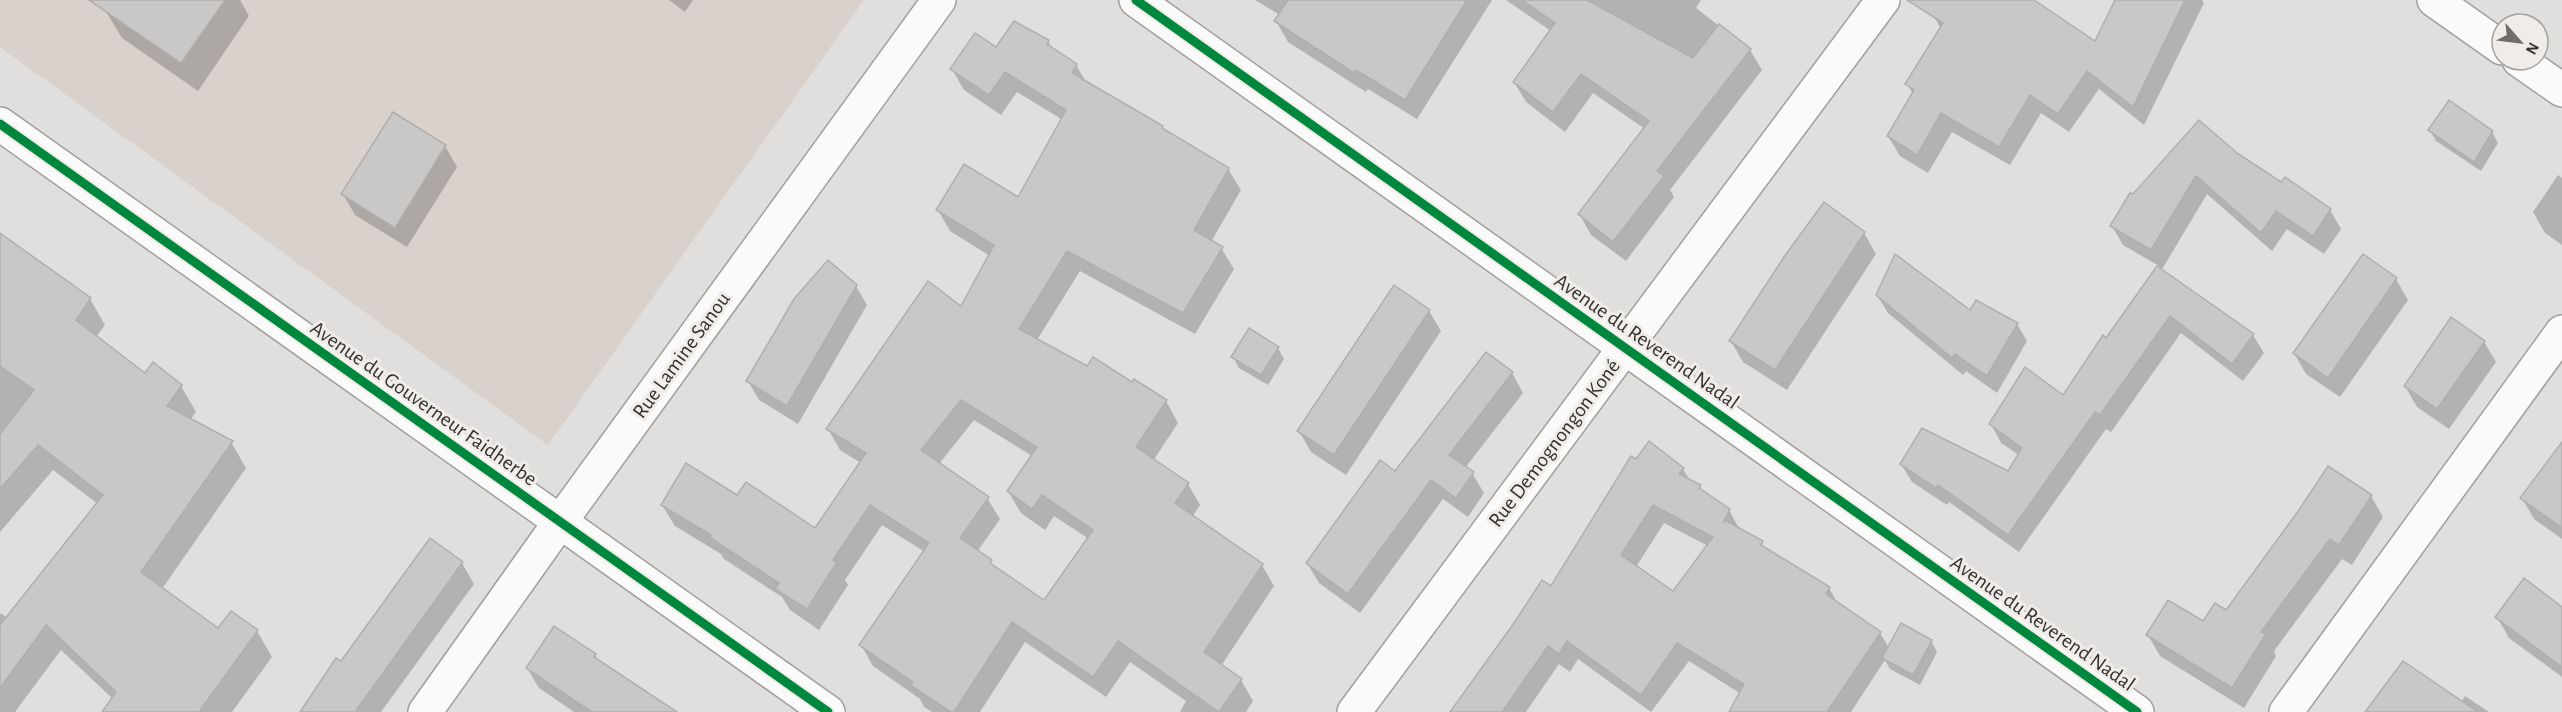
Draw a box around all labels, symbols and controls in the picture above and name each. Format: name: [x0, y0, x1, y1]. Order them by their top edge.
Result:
north arrow: [2490, 12, 2550, 72]
text: N: [2523, 40, 2542, 57]
street label: Avenue du Reverend Nadal: [1551, 270, 1743, 413]
street label: Rue Lamine Sanou: [629, 288, 734, 422]
street label: Avenue du Gouverneur Faidherbe: [307, 317, 541, 490]
street label: Rue Demognongon Koné: [1485, 356, 1624, 531]
street label: Avenue du Reverend Nadal: [1947, 552, 2139, 695]

